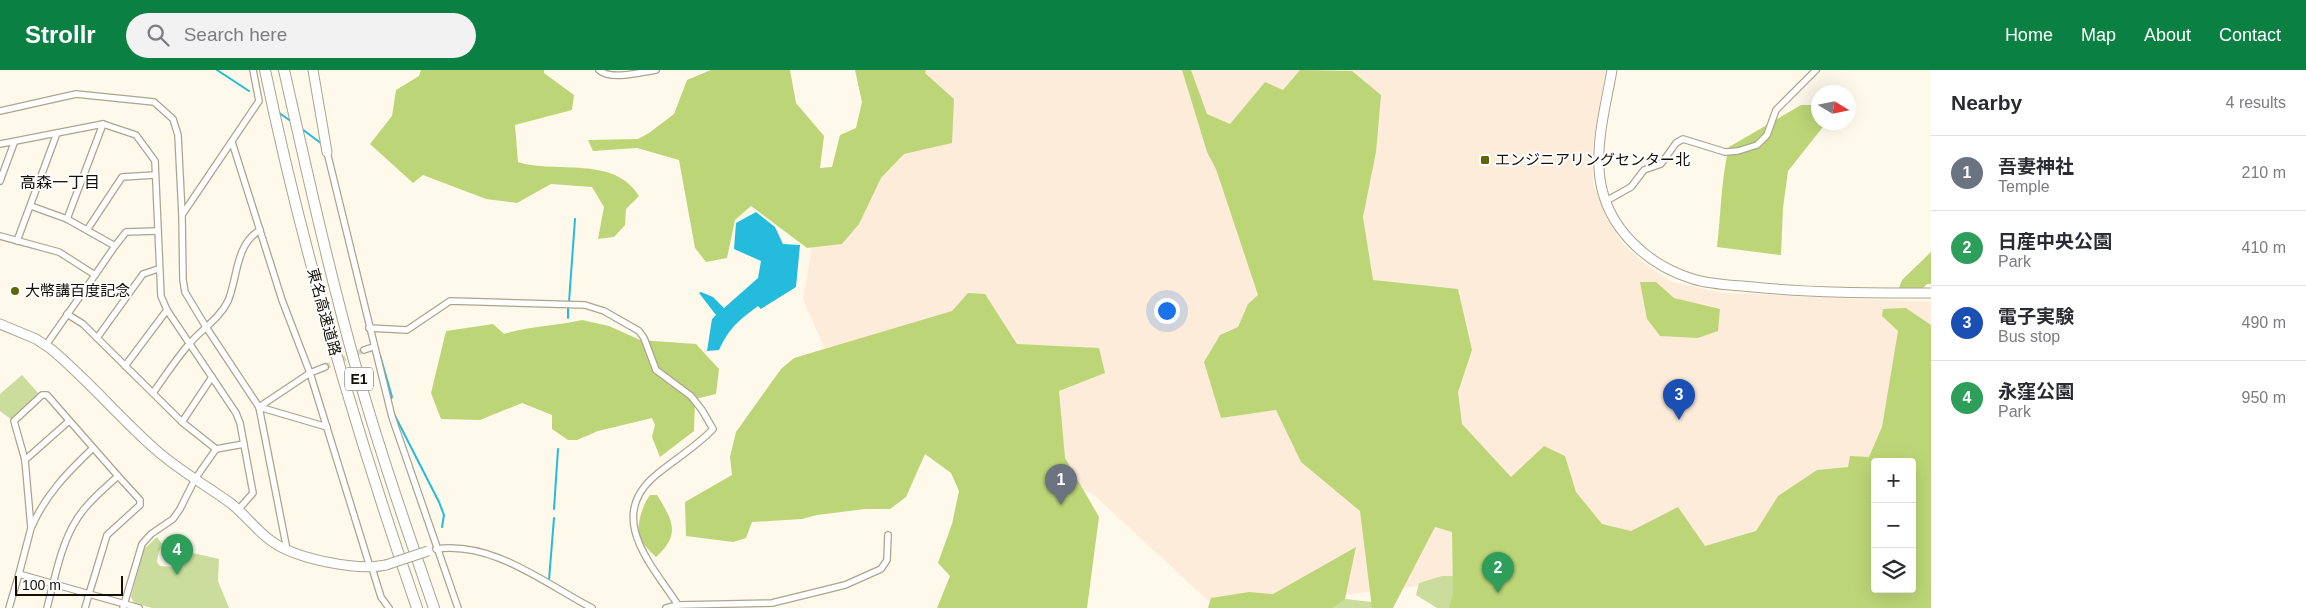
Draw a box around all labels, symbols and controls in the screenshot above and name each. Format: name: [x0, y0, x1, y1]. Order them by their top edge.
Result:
search box: [126, 13, 476, 58]
text: Strollr: [25, 21, 96, 48]
icon: search: [144, 21, 172, 49]
text: Search here: [184, 24, 287, 45]
text: Home: [2005, 25, 2053, 45]
text: Map: [2081, 25, 2116, 45]
text: About: [2144, 25, 2191, 45]
text: Contact: [2219, 25, 2281, 45]
north arrow: [1811, 85, 1856, 130]
text: Nearby: [1951, 91, 2022, 114]
text: 4 results: [2226, 94, 2286, 111]
place label: エンジニアリングセンター北: [1495, 151, 1690, 168]
marker: エンジニアリングセンター北: [1479, 154, 1491, 166]
text: 吾妻神社: [1998, 156, 2074, 177]
text: 1: [1963, 164, 1971, 181]
text: 210 m: [2242, 164, 2286, 181]
district label: 高森一丁目: [20, 174, 100, 191]
text: Temple: [1998, 178, 2050, 195]
text: 日産中央公園: [1998, 231, 2112, 252]
text: 2: [1963, 239, 1971, 256]
text: 410 m: [2242, 239, 2286, 256]
text: Park: [1998, 253, 2031, 270]
street label: 東名高速道路: [305, 266, 344, 358]
place label: 大幣講百度記念: [25, 282, 130, 299]
marker: 大幣講百度記念: [9, 285, 21, 297]
your location: [1154, 298, 1180, 324]
text: 電子実験: [1998, 306, 2074, 327]
text: 3: [1963, 314, 1971, 331]
text: 490 m: [2242, 314, 2286, 331]
text: Bus stop: [1998, 328, 2060, 345]
road number: E1: [345, 368, 373, 390]
pin: 3: [1663, 379, 1695, 420]
text: 永窪公園: [1998, 381, 2074, 402]
text: 4: [1963, 389, 1971, 406]
text: 950 m: [2242, 389, 2286, 406]
text: Park: [1998, 403, 2031, 420]
map controls: [1871, 458, 1916, 593]
button: +: [1871, 458, 1916, 503]
pin: 1: [1045, 464, 1077, 505]
button: −: [1871, 503, 1916, 548]
pin: 4: [161, 534, 193, 575]
button: layers: [1871, 548, 1916, 593]
pin: 2: [1482, 552, 1514, 593]
scale bar: [15, 573, 122, 596]
text: 100 m: [22, 577, 61, 593]

